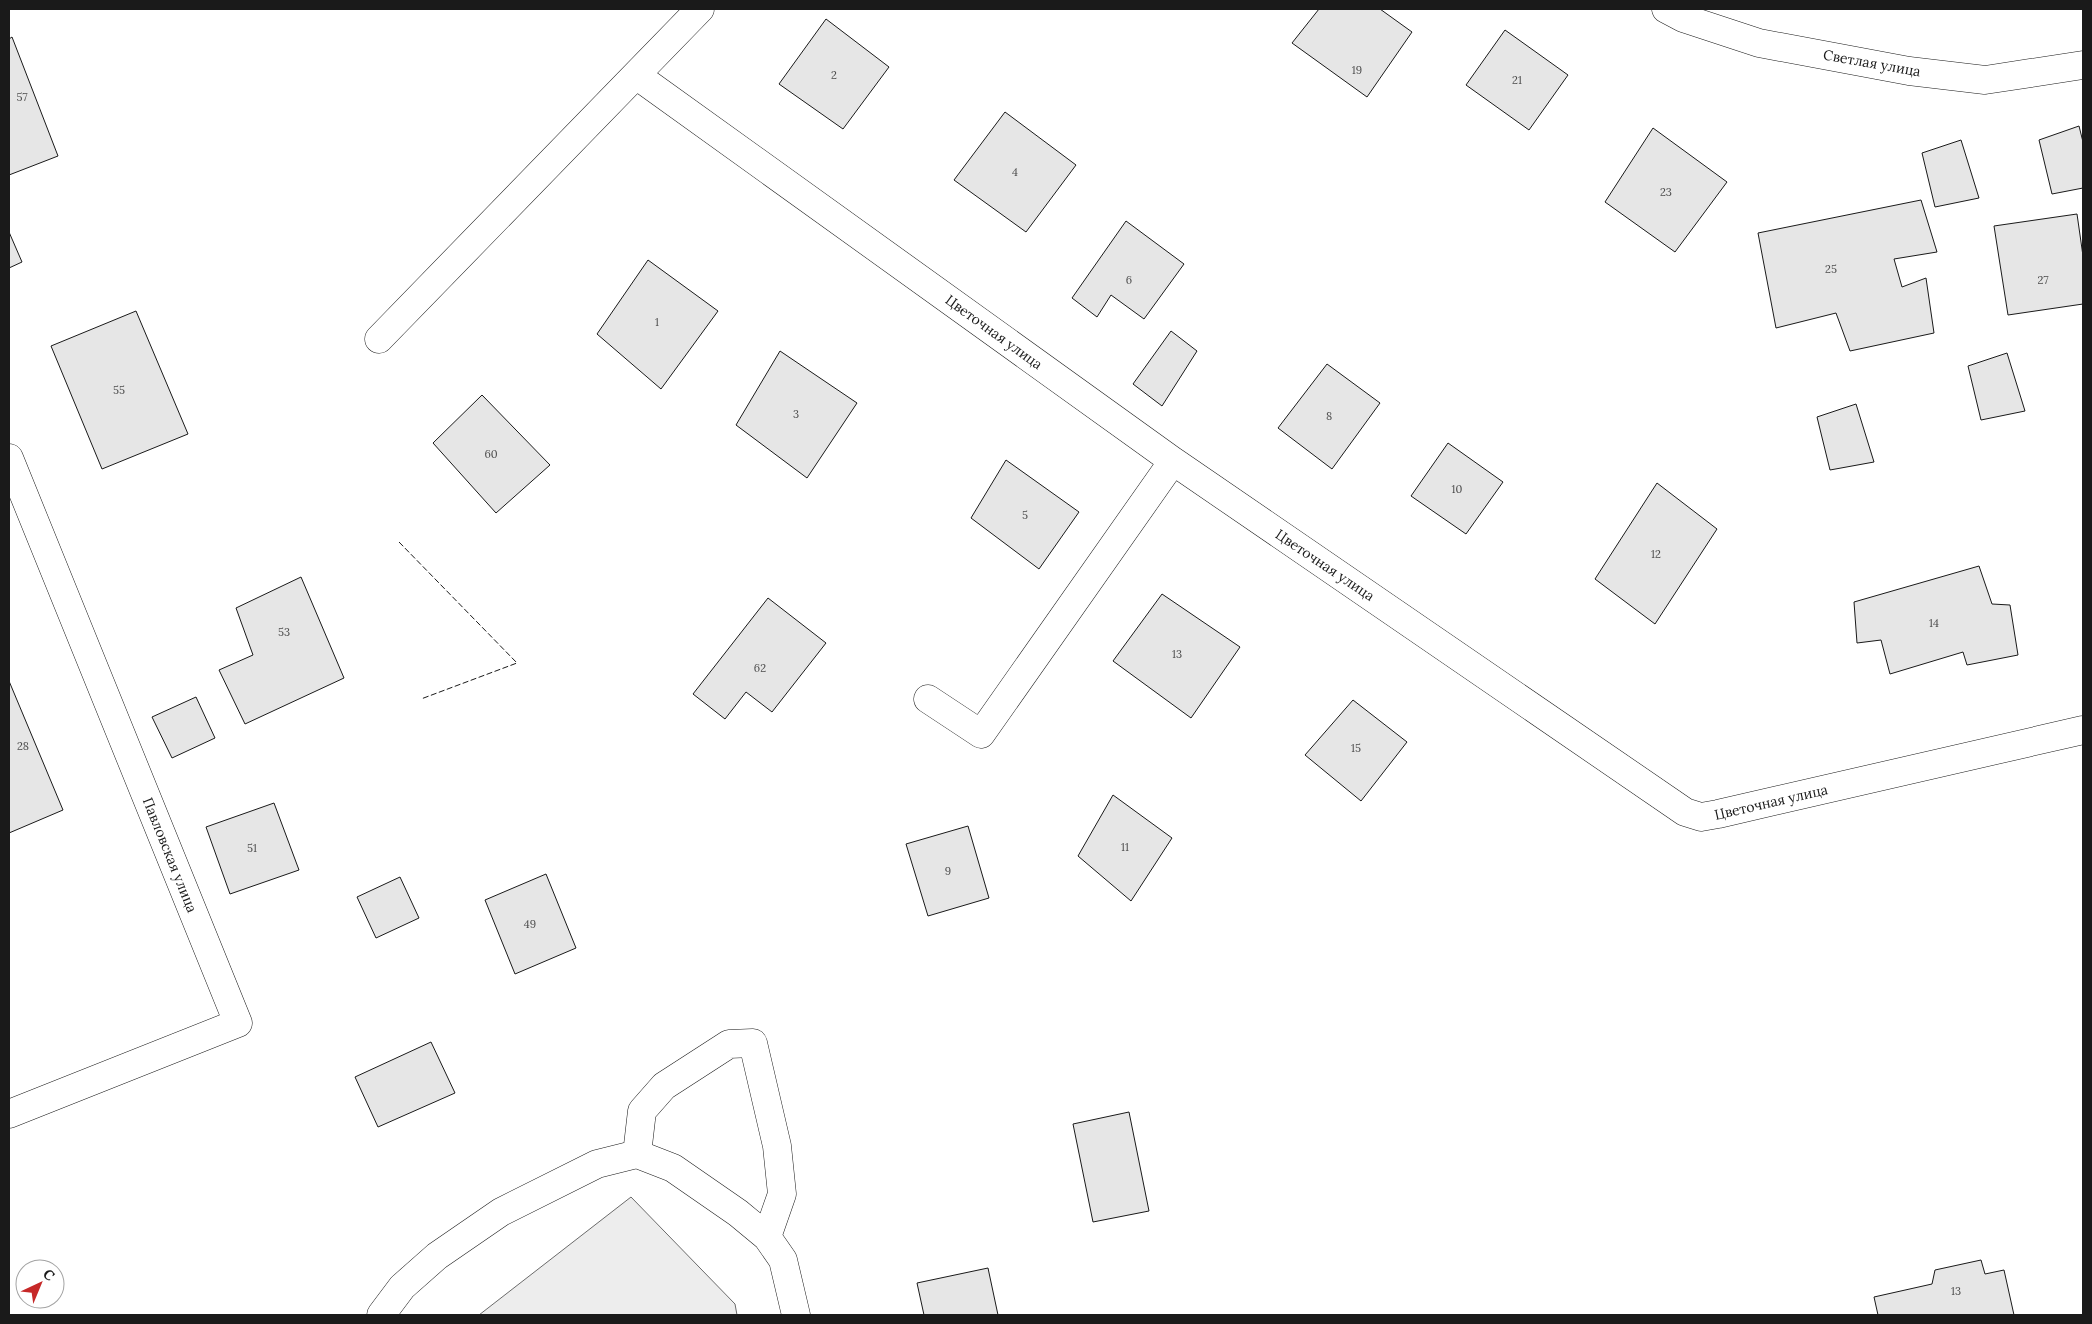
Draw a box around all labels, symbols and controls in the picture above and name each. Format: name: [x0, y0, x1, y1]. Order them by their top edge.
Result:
street label: Светлая улица: [1822, 46, 1922, 80]
house number: 19: [1352, 63, 1362, 77]
house number: 2: [831, 68, 837, 82]
house number: 21: [1512, 73, 1522, 87]
house number: 57: [16, 90, 28, 104]
house number: 4: [1012, 165, 1018, 179]
house number: 23: [1660, 185, 1672, 199]
house number: 25: [1825, 262, 1837, 276]
house number: 6: [1126, 273, 1132, 287]
house number: 27: [2038, 273, 2048, 287]
street label: Цветочная улица: [942, 291, 1046, 373]
house number: 1: [655, 315, 659, 329]
house number: 55: [113, 383, 125, 397]
house number: 3: [793, 407, 799, 421]
house number: 8: [1326, 409, 1332, 423]
house number: 60: [484, 447, 498, 461]
house number: 10: [1452, 482, 1463, 496]
house number: 5: [1022, 508, 1028, 522]
street label: Цветочная улица: [1272, 525, 1378, 605]
house number: 12: [1651, 547, 1661, 561]
house number: 14: [1929, 616, 1939, 630]
house number: 53: [278, 625, 290, 639]
house number: 13: [1172, 647, 1182, 661]
house number: 62: [754, 661, 766, 675]
house number: 28: [17, 739, 29, 753]
house number: 15: [1351, 741, 1361, 755]
street label: Цветочная улица: [1713, 780, 1829, 824]
street label: Павловская улица: [139, 795, 201, 915]
house number: 11: [1121, 840, 1129, 854]
house number: 51: [247, 841, 257, 855]
house number: 9: [945, 864, 951, 878]
house number: 49: [524, 917, 536, 931]
north arrow: [15, 1259, 65, 1309]
text: С: [39, 1265, 59, 1285]
house number: 13: [1951, 1284, 1961, 1298]

